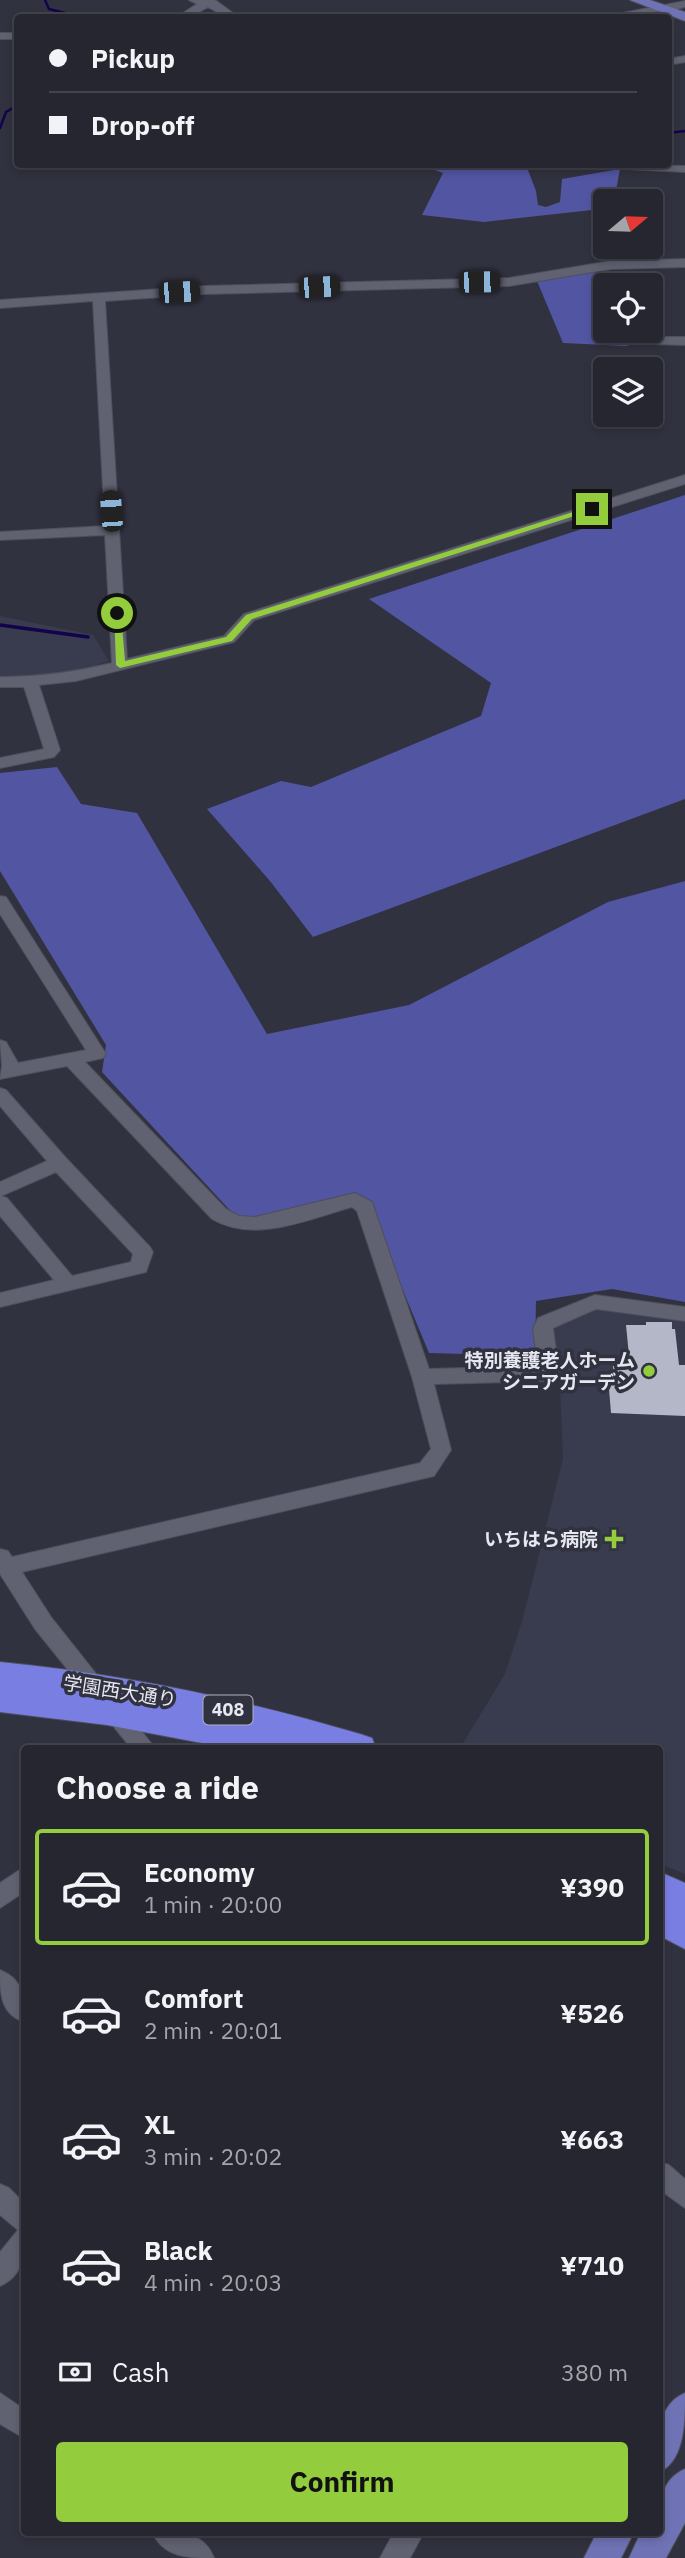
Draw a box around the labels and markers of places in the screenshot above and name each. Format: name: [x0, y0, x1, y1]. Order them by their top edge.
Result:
place label: 特別養護老人ホーム シニアガーデン: [465, 1348, 635, 1394]
marker: 特別養護老人ホーム シニアガーデン: [641, 1363, 657, 1379]
place label: いちはら病院: [484, 1527, 598, 1551]
marker: いちはら病院: [604, 1529, 624, 1549]

